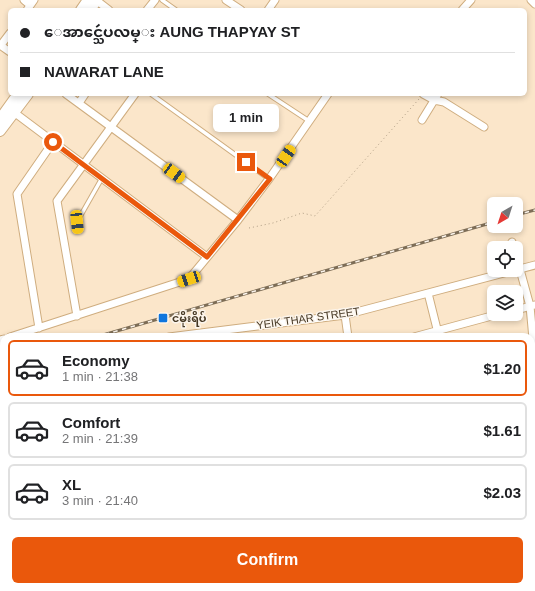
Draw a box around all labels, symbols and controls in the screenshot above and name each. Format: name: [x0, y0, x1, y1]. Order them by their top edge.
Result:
text: ေအာင္သေဴပလမ္း AUNG THAPYAY ST: [44, 23, 300, 40]
text: NAWARAT LANE: [44, 63, 164, 80]
callout: 1 min: [213, 104, 279, 132]
text: 1 min: [229, 110, 263, 125]
route start: [44, 133, 62, 151]
car: [274, 143, 298, 169]
route end: [237, 153, 255, 171]
car: [161, 161, 187, 185]
north arrow: [487, 197, 523, 233]
map controls: [487, 197, 523, 321]
car: [70, 209, 84, 235]
button: locate: [487, 241, 523, 277]
car: [176, 270, 202, 288]
button: layers: [487, 285, 523, 321]
street label: YEIK THAR STREET: [256, 305, 361, 331]
place label: ငမိုးရိပ်: [172, 311, 207, 328]
marker: ငမိုးရိပ်: [157, 312, 169, 324]
icon: car: [14, 350, 50, 386]
text: Economy: [62, 352, 130, 369]
text: $1.20: [483, 360, 521, 377]
text: 1 min · 21:38: [62, 369, 138, 384]
icon: car: [14, 412, 50, 448]
text: Comfort: [62, 414, 120, 431]
text: $1.61: [483, 422, 521, 439]
text: 2 min · 21:39: [62, 431, 138, 446]
icon: car: [14, 474, 50, 510]
text: XL: [62, 476, 81, 493]
text: $2.03: [483, 484, 521, 501]
text: 3 min · 21:40: [62, 493, 138, 508]
button: Confirm: [12, 537, 523, 583]

